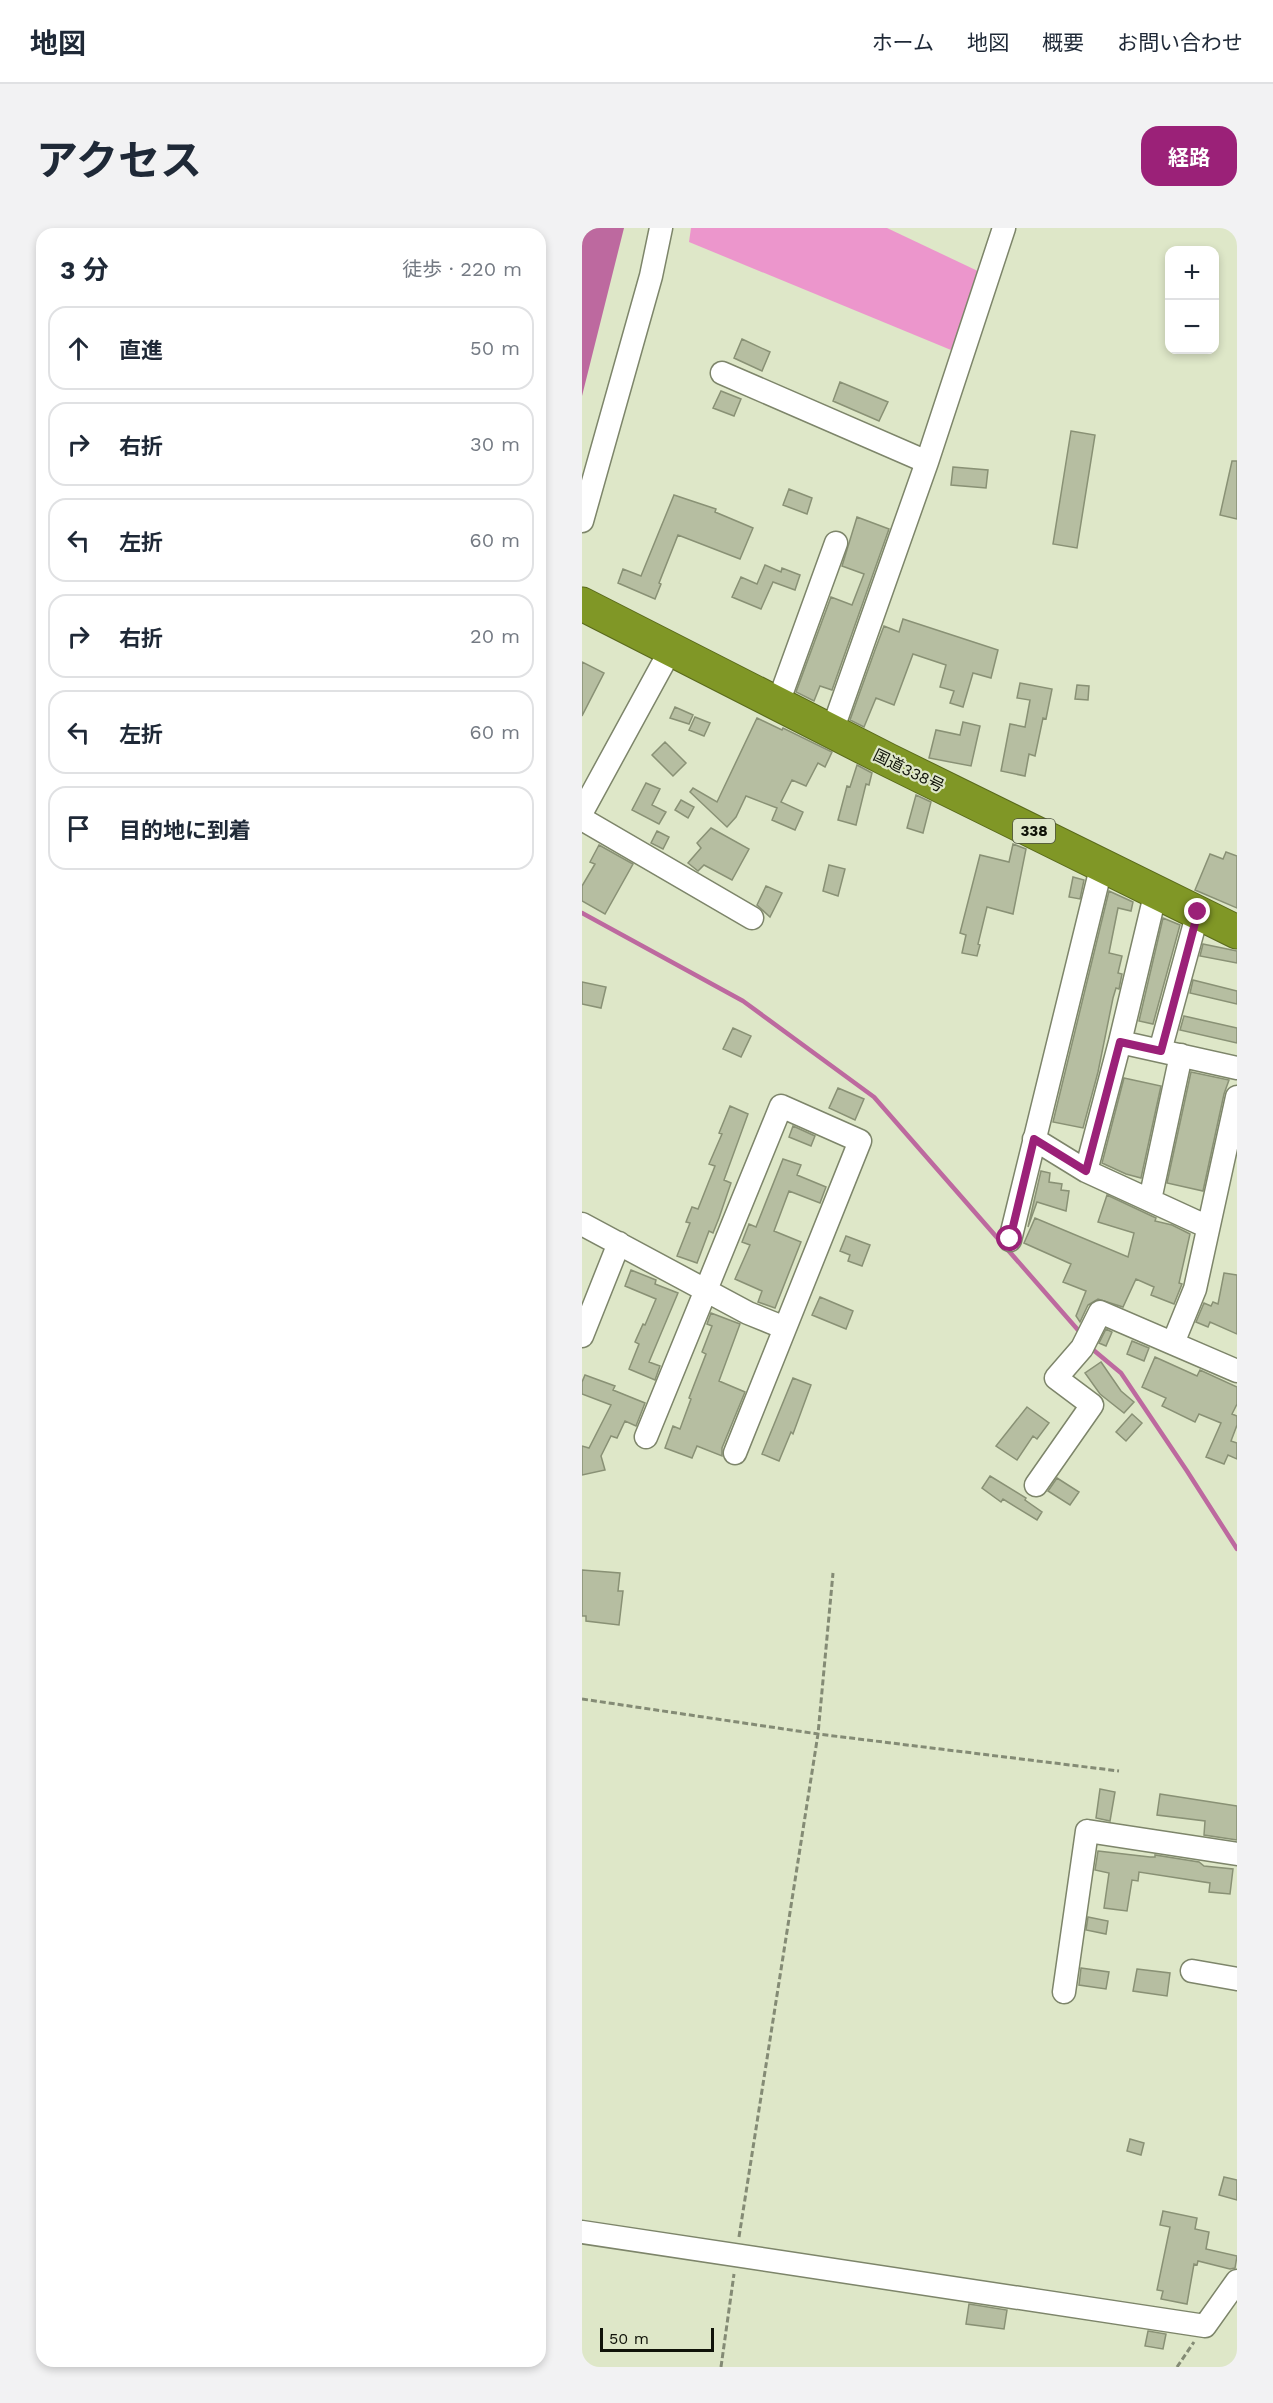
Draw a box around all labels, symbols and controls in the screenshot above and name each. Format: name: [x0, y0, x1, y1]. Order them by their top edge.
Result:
text: 地図: [30, 27, 86, 60]
text: ホーム: [872, 30, 934, 55]
text: 地図: [967, 30, 1009, 55]
text: 概要: [1042, 30, 1084, 55]
text: お問い合わせ: [1117, 30, 1243, 55]
button: 経路: [1141, 126, 1237, 186]
text: アクセス: [36, 136, 202, 185]
map controls: [1165, 246, 1219, 354]
button: +: [1165, 246, 1219, 300]
text: 3 分: [60, 255, 109, 285]
text: 徒歩 · 220 m: [402, 257, 522, 281]
button: −: [1165, 300, 1219, 354]
icon: ahead: [62, 332, 95, 365]
text: 50 m: [470, 336, 520, 360]
text: 直進: [119, 338, 163, 363]
icon: right: [62, 428, 95, 461]
text: 30 m: [470, 432, 520, 456]
text: 右折: [119, 434, 163, 459]
icon: left: [62, 524, 95, 557]
text: 60 m: [470, 528, 520, 552]
text: 左折: [119, 530, 163, 555]
icon: right: [62, 620, 95, 653]
text: 20 m: [470, 624, 520, 648]
text: 右折: [119, 626, 163, 651]
icon: left: [62, 716, 95, 749]
text: 60 m: [470, 720, 520, 744]
text: 左折: [119, 722, 163, 747]
street label: 国道338号: [870, 745, 947, 796]
icon: arrive: [62, 812, 95, 845]
text: 目的地に到着: [119, 818, 251, 843]
road number: 338: [1013, 819, 1055, 843]
route end: [1184, 898, 1210, 924]
route start: [996, 1225, 1022, 1251]
scale bar: [600, 2325, 714, 2352]
text: 50 m: [609, 2329, 649, 2348]

